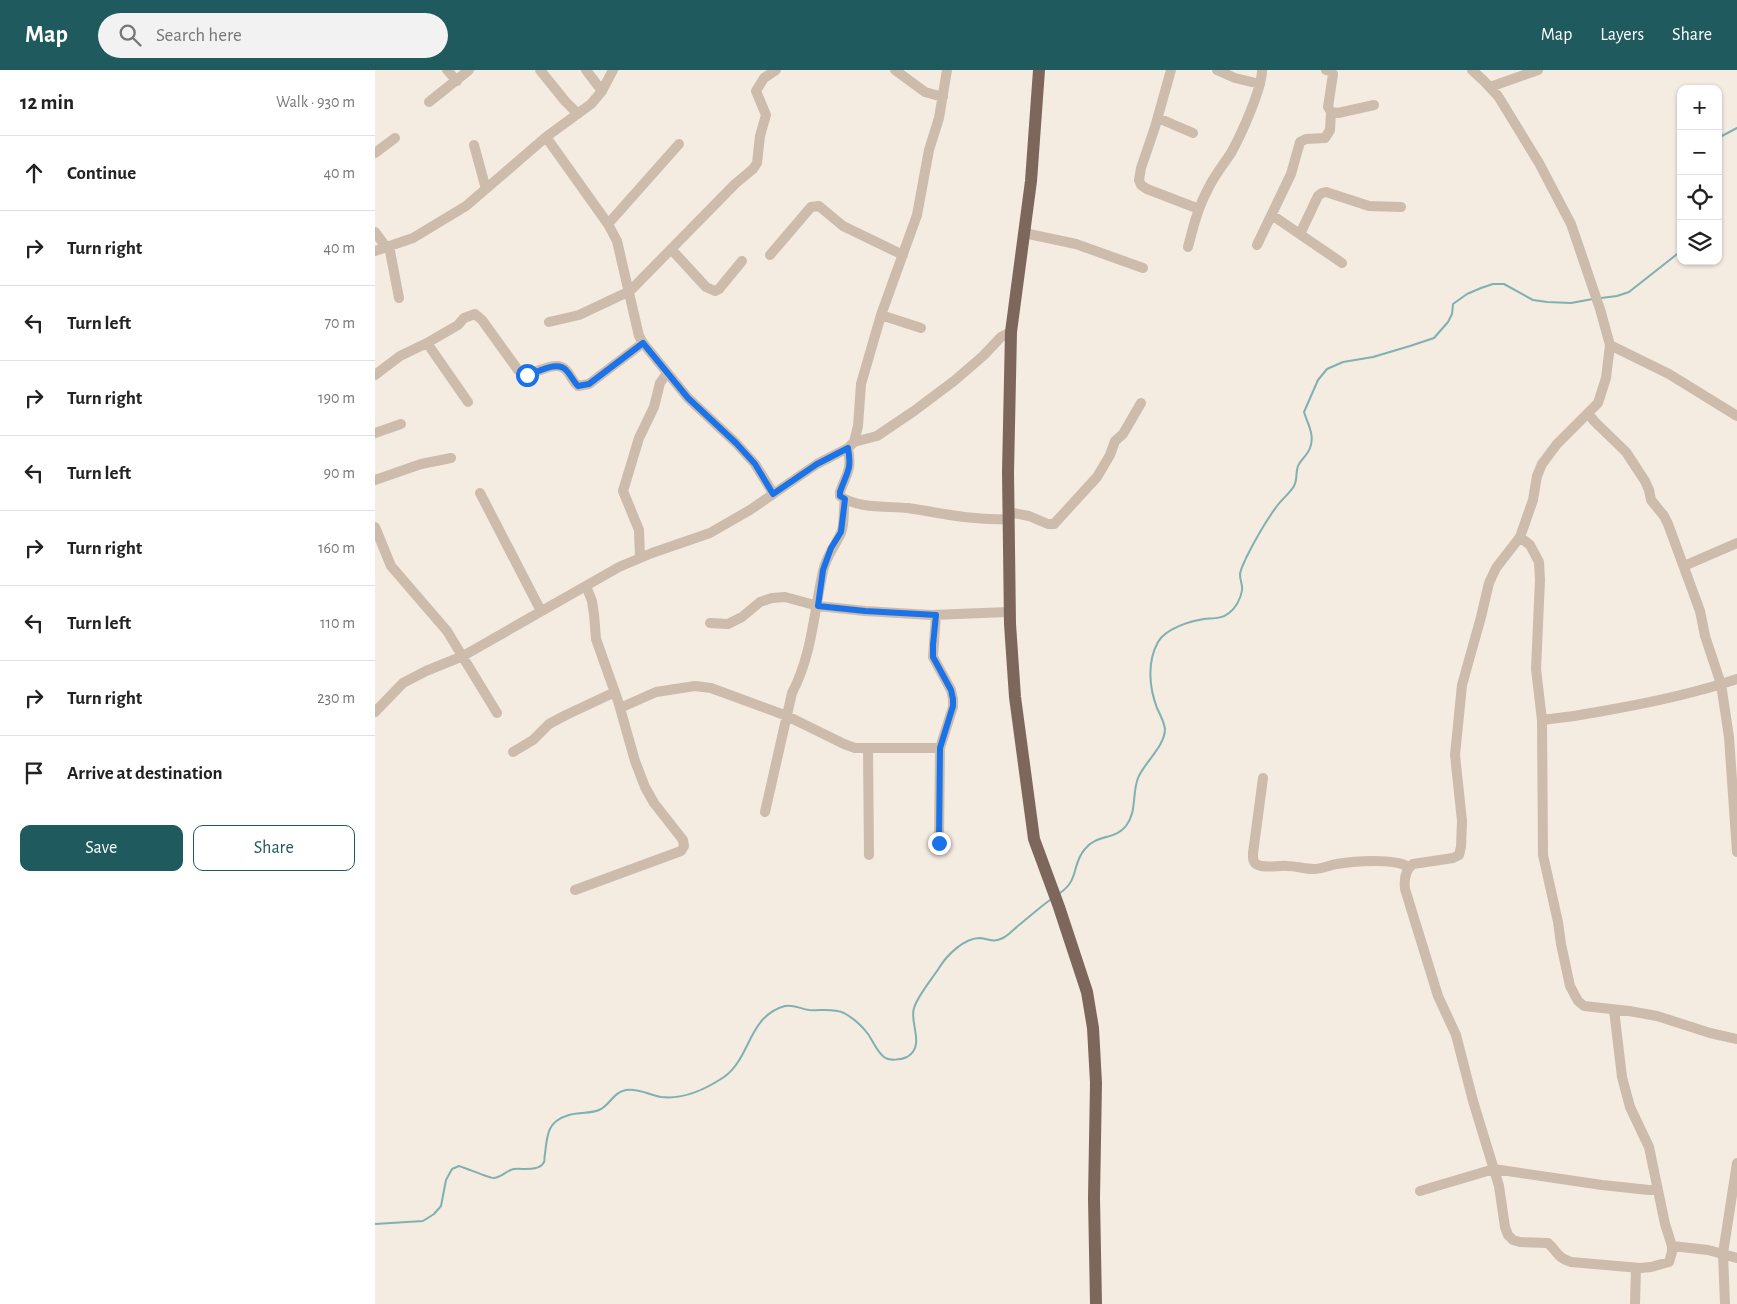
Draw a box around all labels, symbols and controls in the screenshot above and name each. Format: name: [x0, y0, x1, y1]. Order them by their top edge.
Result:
search box: [98, 13, 448, 58]
icon: search: [116, 21, 144, 49]
text: Map: [25, 23, 68, 47]
text: Search here: [156, 26, 242, 45]
text: Map: [1541, 26, 1572, 44]
text: Layers: [1600, 26, 1644, 44]
text: Share: [1672, 26, 1712, 44]
map controls: [1677, 85, 1722, 265]
button: +: [1677, 85, 1722, 130]
text: 12 min: [20, 92, 74, 113]
text: Walk · 930 m: [276, 94, 355, 110]
button: −: [1677, 130, 1722, 175]
icon: ahead: [20, 159, 48, 187]
text: Continue: [67, 164, 136, 183]
text: 40 m: [323, 165, 355, 181]
button: locate: [1677, 175, 1722, 220]
button: layers: [1677, 220, 1722, 265]
icon: right: [20, 234, 48, 262]
text: Turn right: [67, 239, 142, 258]
text: 40 m: [323, 240, 355, 256]
icon: left: [20, 309, 48, 337]
text: Turn left: [67, 314, 131, 333]
text: 70 m: [324, 315, 355, 331]
route start: [516, 364, 539, 387]
icon: right: [20, 384, 48, 412]
text: Turn right: [67, 389, 142, 408]
text: 190 m: [318, 390, 355, 406]
icon: left: [20, 459, 48, 487]
text: Turn left: [67, 464, 131, 483]
text: 90 m: [324, 465, 355, 481]
icon: right: [20, 534, 48, 562]
text: Turn right: [67, 539, 142, 558]
text: 160 m: [318, 540, 355, 556]
icon: left: [20, 609, 48, 637]
text: Turn left: [67, 614, 131, 633]
text: 110 m: [320, 615, 355, 631]
icon: right: [20, 684, 48, 712]
text: Turn right: [67, 689, 142, 708]
text: 230 m: [317, 690, 355, 706]
icon: arrive: [20, 759, 48, 787]
text: Arrive at destination: [67, 764, 223, 783]
button: Save: [20, 825, 183, 871]
button: Share: [193, 825, 355, 871]
route end: [928, 832, 951, 855]

